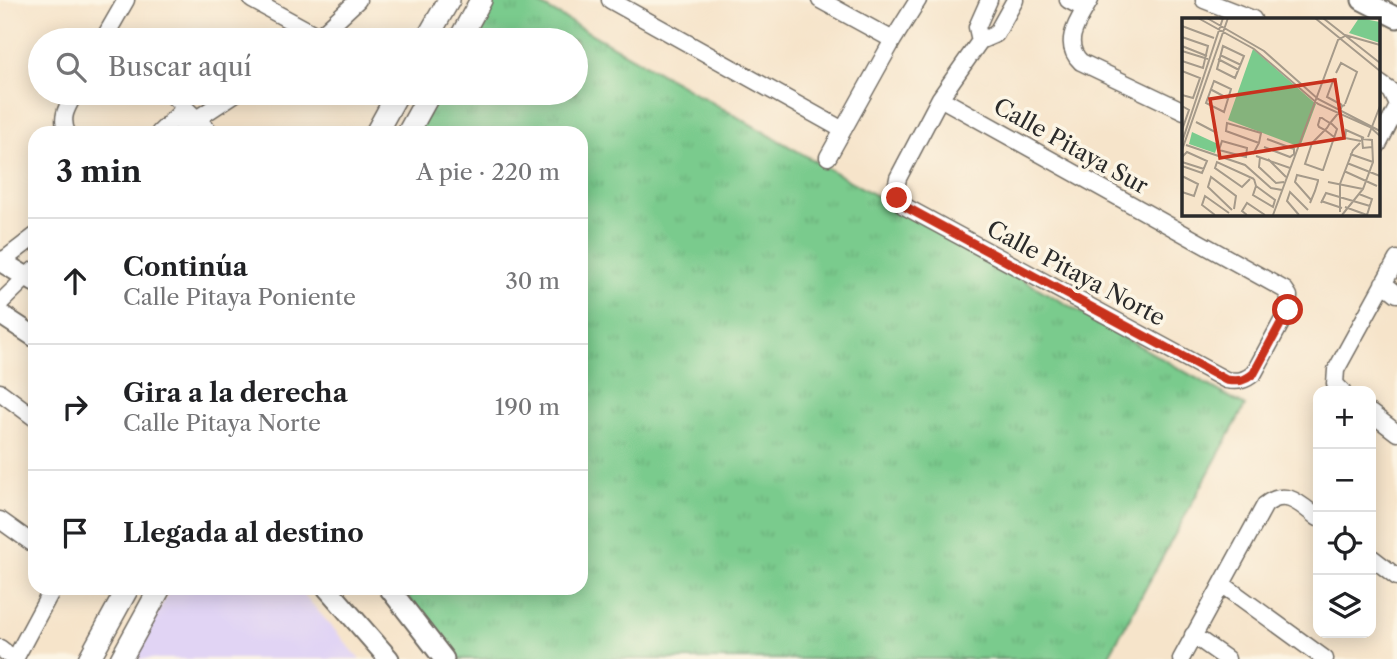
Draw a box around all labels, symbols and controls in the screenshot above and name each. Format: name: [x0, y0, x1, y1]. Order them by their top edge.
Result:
inset map: [1182, 18, 1380, 215]
search box: [28, 28, 588, 105]
icon: search: [52, 48, 90, 86]
text: Buscar aquí: [108, 51, 252, 83]
street label: Calle Pitaya Sur: [989, 92, 1153, 200]
text: 3 min: [56, 153, 142, 190]
text: A pie · 220 m: [416, 158, 560, 186]
route end: [881, 182, 912, 213]
street label: Calle Pitaya Norte: [982, 214, 1170, 332]
text: Continúa: [123, 251, 248, 283]
icon: ahead: [56, 262, 94, 300]
text: 30 m: [505, 267, 560, 295]
text: Calle Pitaya Poniente: [123, 283, 356, 311]
route start: [1272, 294, 1303, 325]
text: Gira a la derecha: [123, 377, 348, 409]
map controls: [1313, 386, 1376, 638]
button: +: [1313, 386, 1376, 449]
icon: right: [56, 388, 94, 426]
text: 190 m: [495, 393, 560, 421]
text: Calle Pitaya Norte: [123, 409, 321, 437]
button: −: [1313, 449, 1376, 512]
button: locate: [1313, 512, 1376, 575]
icon: arrive: [56, 514, 94, 552]
text: Llegada al destino: [123, 517, 364, 549]
button: layers: [1313, 575, 1376, 638]

